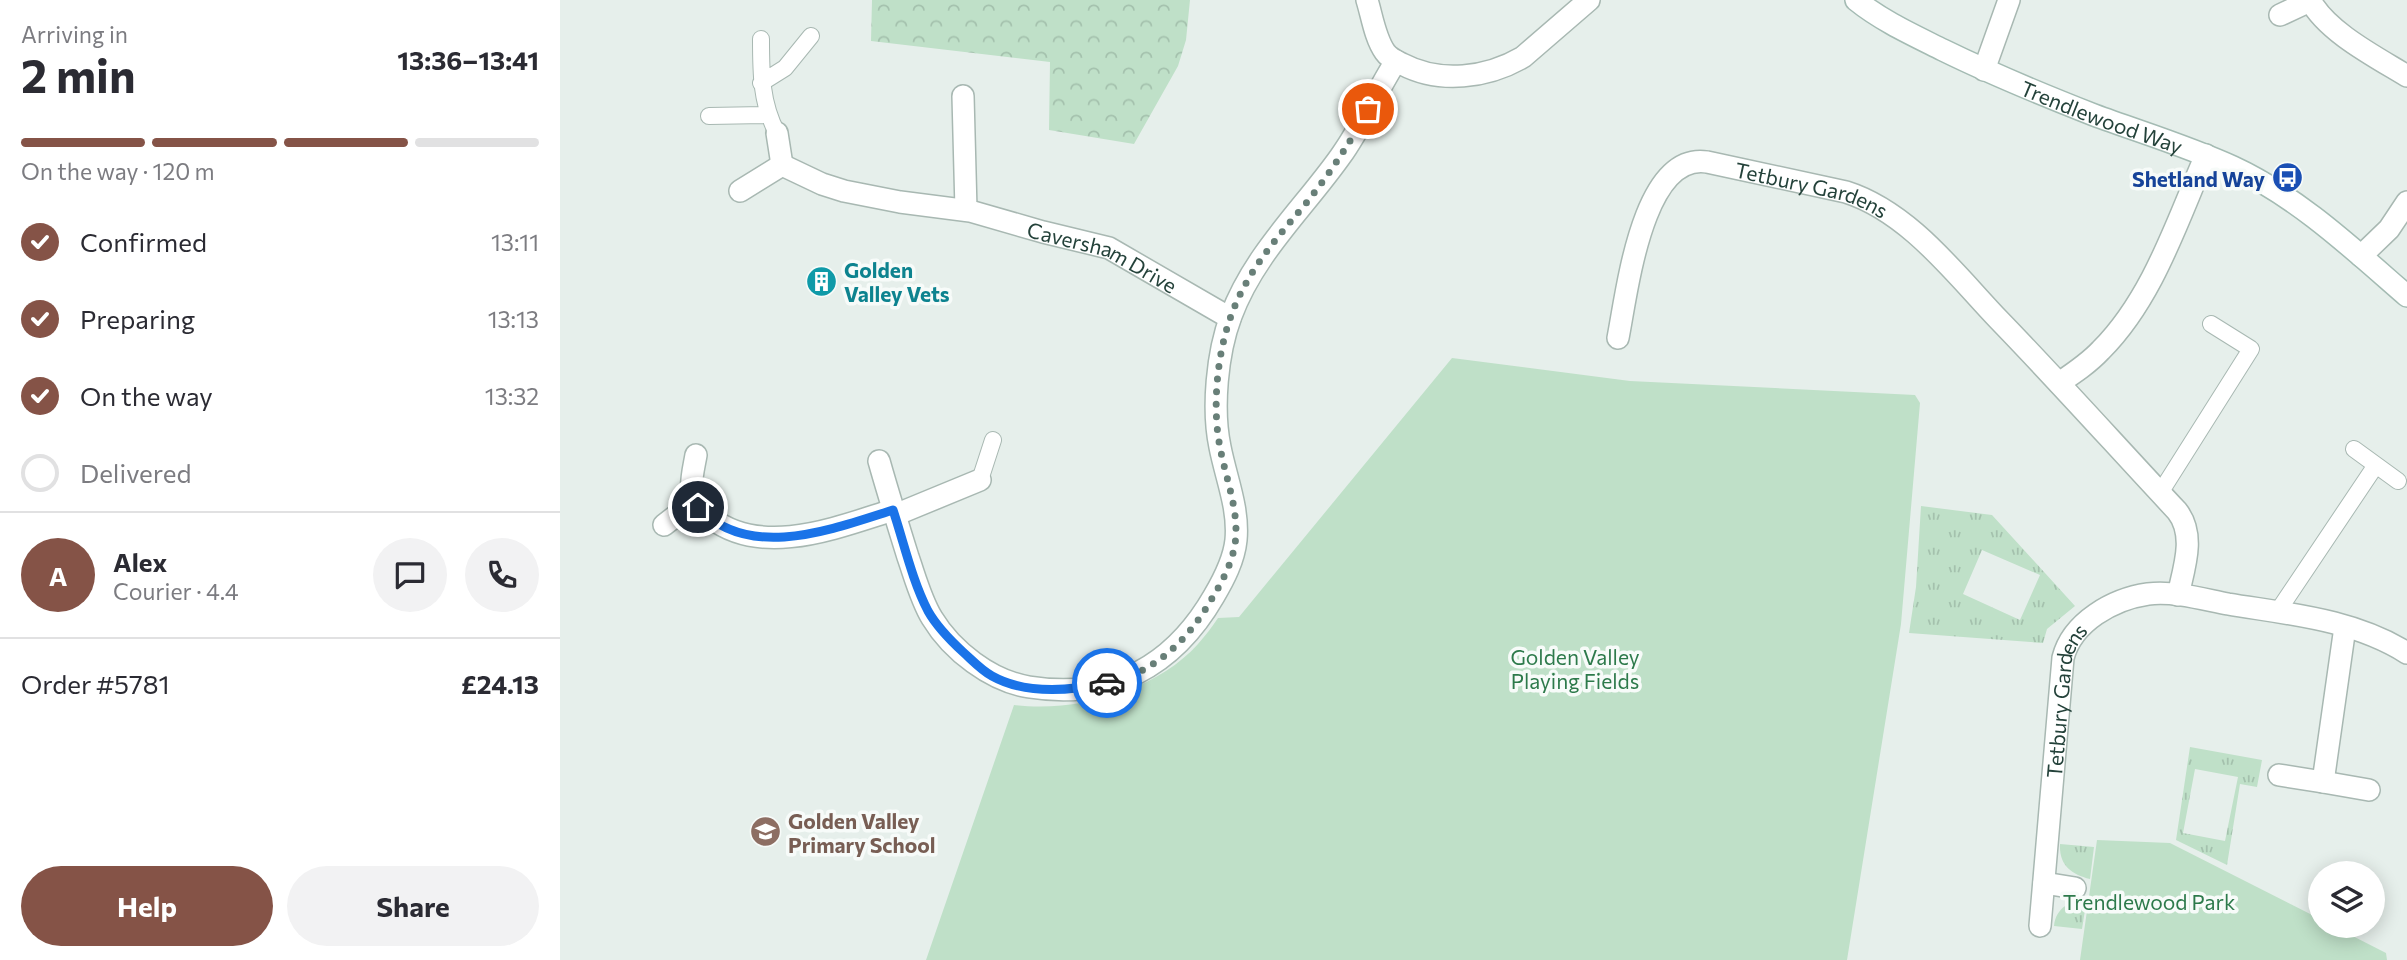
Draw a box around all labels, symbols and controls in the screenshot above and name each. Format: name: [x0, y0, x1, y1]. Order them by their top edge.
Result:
text: Arriving in: [21, 20, 128, 48]
text: 13:36–13:41: [397, 44, 539, 75]
text: 2 min: [21, 46, 136, 102]
street label: Trendlewood Way: [2017, 74, 2186, 158]
pin: [1338, 79, 1398, 139]
icon: bag: [1349, 90, 1387, 128]
street label: Tetbury Gardens: [1733, 156, 1893, 222]
text: On the way · 120 m: [21, 157, 215, 185]
bus stop icon: Shetland Way: [2271, 161, 2305, 195]
place label: Shetland Way: [2132, 166, 2265, 191]
street label: Caversham Drive: [1025, 216, 1182, 297]
icon: check: [21, 223, 59, 261]
text: Confirmed: [80, 226, 207, 257]
text: 13:11: [491, 228, 539, 256]
place label: Golden Valley Vets: [844, 257, 950, 306]
building icon: Golden Valley Vets: [804, 264, 838, 298]
icon: check: [21, 300, 59, 338]
text: Preparing: [80, 303, 195, 334]
text: 13:13: [488, 305, 539, 333]
icon: check: [21, 377, 59, 415]
text: On the way: [80, 380, 213, 411]
text: 13:32: [485, 382, 539, 410]
text: Delivered: [80, 457, 191, 488]
pin: [668, 477, 728, 537]
icon: home: [679, 488, 717, 526]
button: chat: [373, 538, 447, 612]
button: phone: [465, 538, 539, 612]
text: Alex: [113, 546, 167, 577]
text: A: [49, 560, 67, 591]
text: Courier · 4.4: [113, 577, 239, 605]
street label: Tetbury Gardens: [2040, 617, 2091, 779]
park label: Golden Valley Playing Fields: [1510, 644, 1640, 693]
courier: [1072, 648, 1142, 718]
icon: car: [1088, 664, 1126, 702]
text: Order #5781: [21, 668, 170, 699]
text: £24.13: [461, 668, 539, 699]
place label: Golden Valley Primary School: [788, 808, 935, 857]
school or university icon: Golden Valley Primary School: [748, 815, 782, 849]
map controls: [2308, 861, 2385, 938]
button: layers: [2308, 861, 2385, 938]
button: Help: [21, 866, 273, 946]
button: Share: [287, 866, 539, 946]
park label: Trendlewood Park: [2063, 889, 2235, 914]

